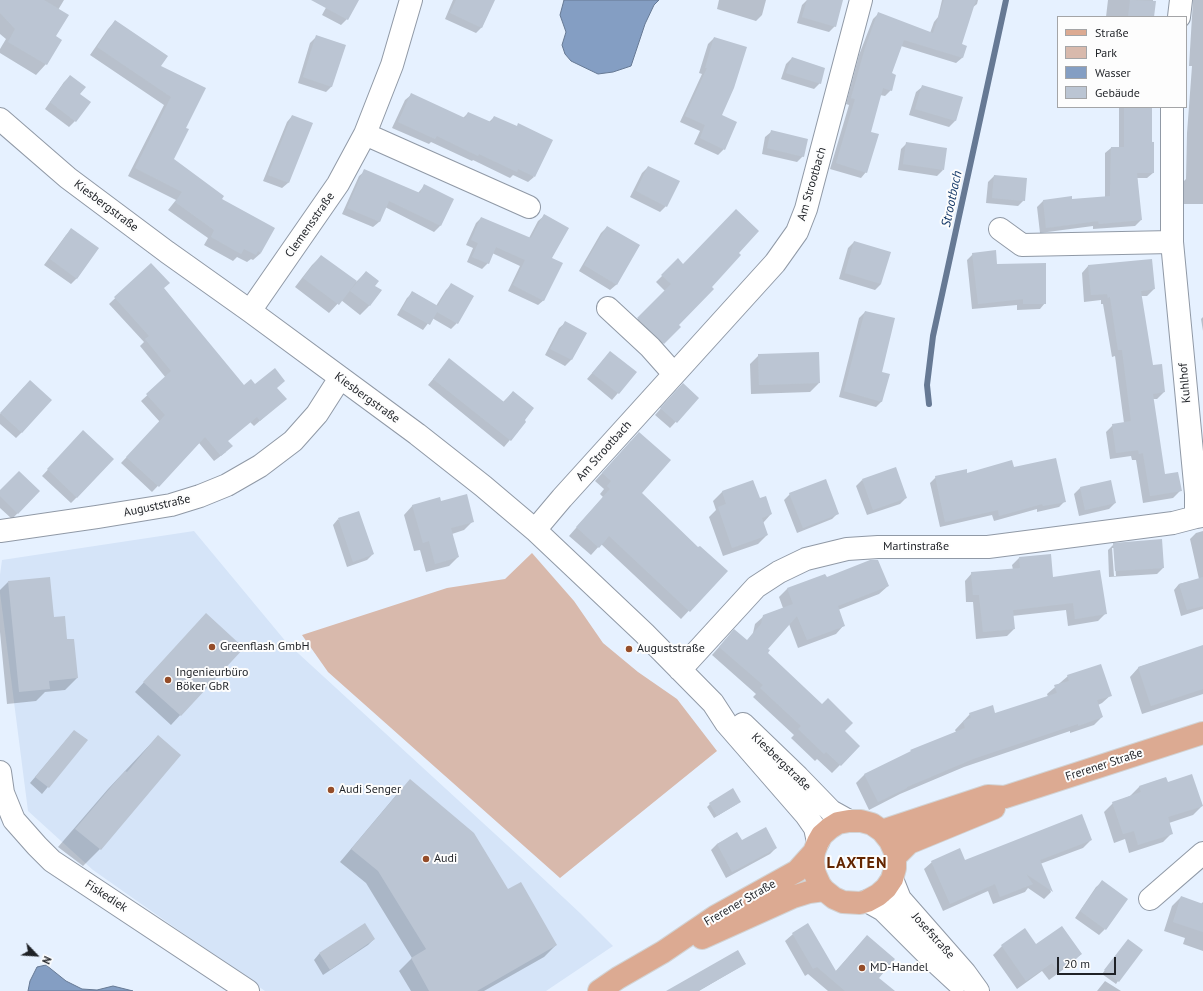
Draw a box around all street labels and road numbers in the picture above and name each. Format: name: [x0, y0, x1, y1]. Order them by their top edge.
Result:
street label: Am Strootbach: [795, 146, 829, 222]
street label: Kiesbergstraße: [71, 177, 141, 235]
street label: Clemensstraße: [282, 190, 338, 260]
street label: Kuhlhof: [1176, 362, 1194, 404]
street label: Kiesbergstraße: [332, 370, 402, 426]
street label: Am Strootbach: [573, 418, 635, 484]
street label: Auguststraße: [122, 492, 192, 520]
street label: Martinstraße: [883, 540, 949, 554]
street label: Kiesbergstraße: [748, 730, 814, 794]
street label: Frerener Straße: [1064, 746, 1144, 784]
street label: Fiskediek: [82, 877, 130, 915]
street label: Frerener Straße: [702, 877, 778, 929]
street label: Josefstraße: [908, 910, 958, 962]

